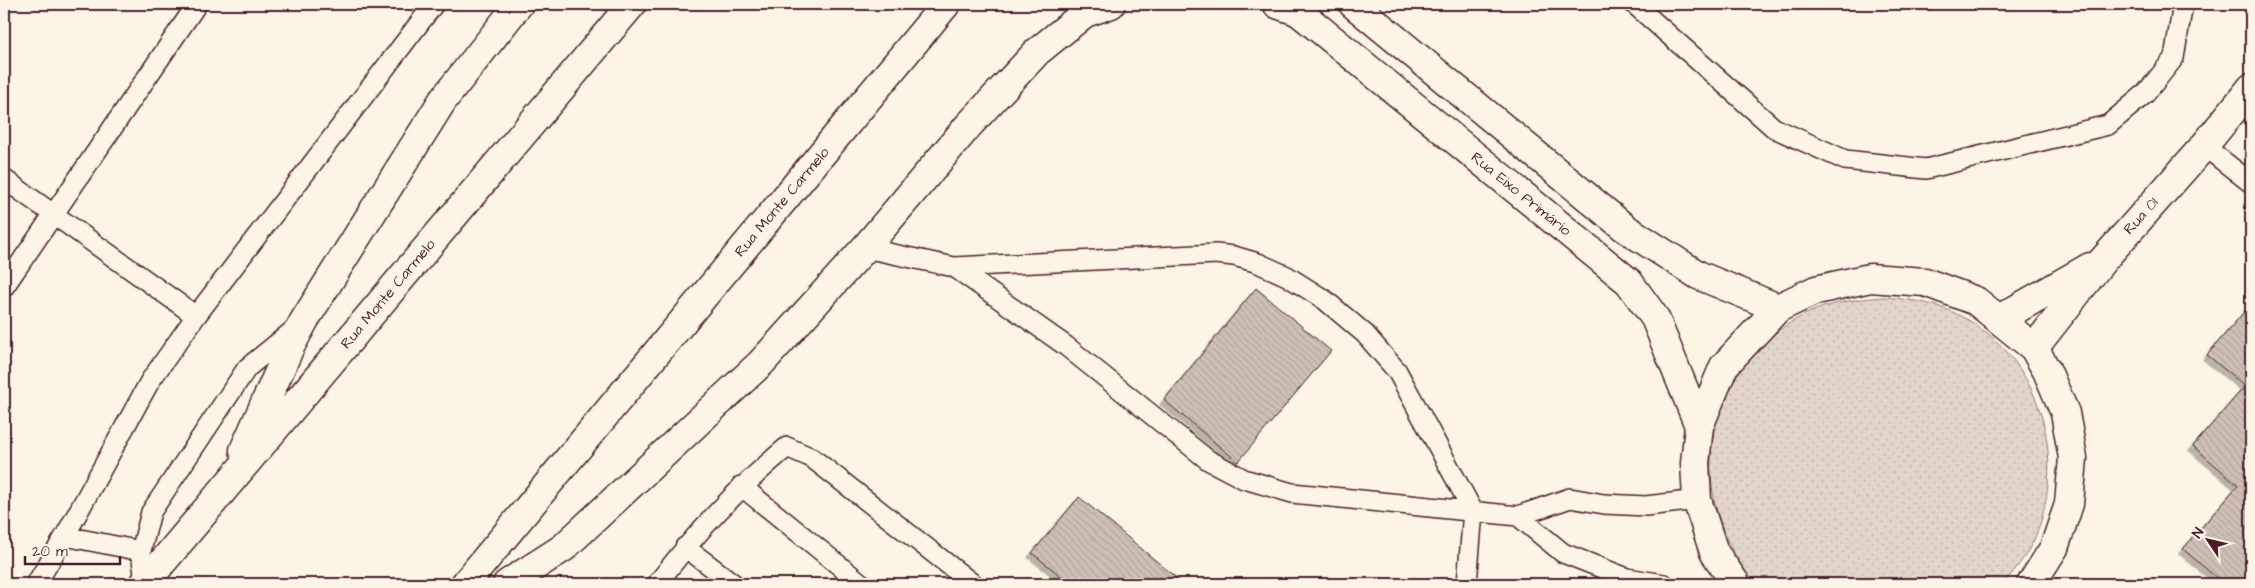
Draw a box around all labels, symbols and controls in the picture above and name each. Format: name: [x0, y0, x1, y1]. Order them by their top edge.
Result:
street label: Rua Monte Carmelo: [730, 142, 835, 261]
street label: Rua Eixo Primário: [1467, 147, 1576, 241]
street label: Rua 01: [2119, 193, 2163, 239]
street label: Rua Monte Carmelo: [336, 234, 441, 353]
north arrow: [2182, 516, 2232, 566]
text: N: [2187, 524, 2209, 542]
scale bar: [25, 533, 120, 565]
text: 20 m: [32, 541, 68, 562]

